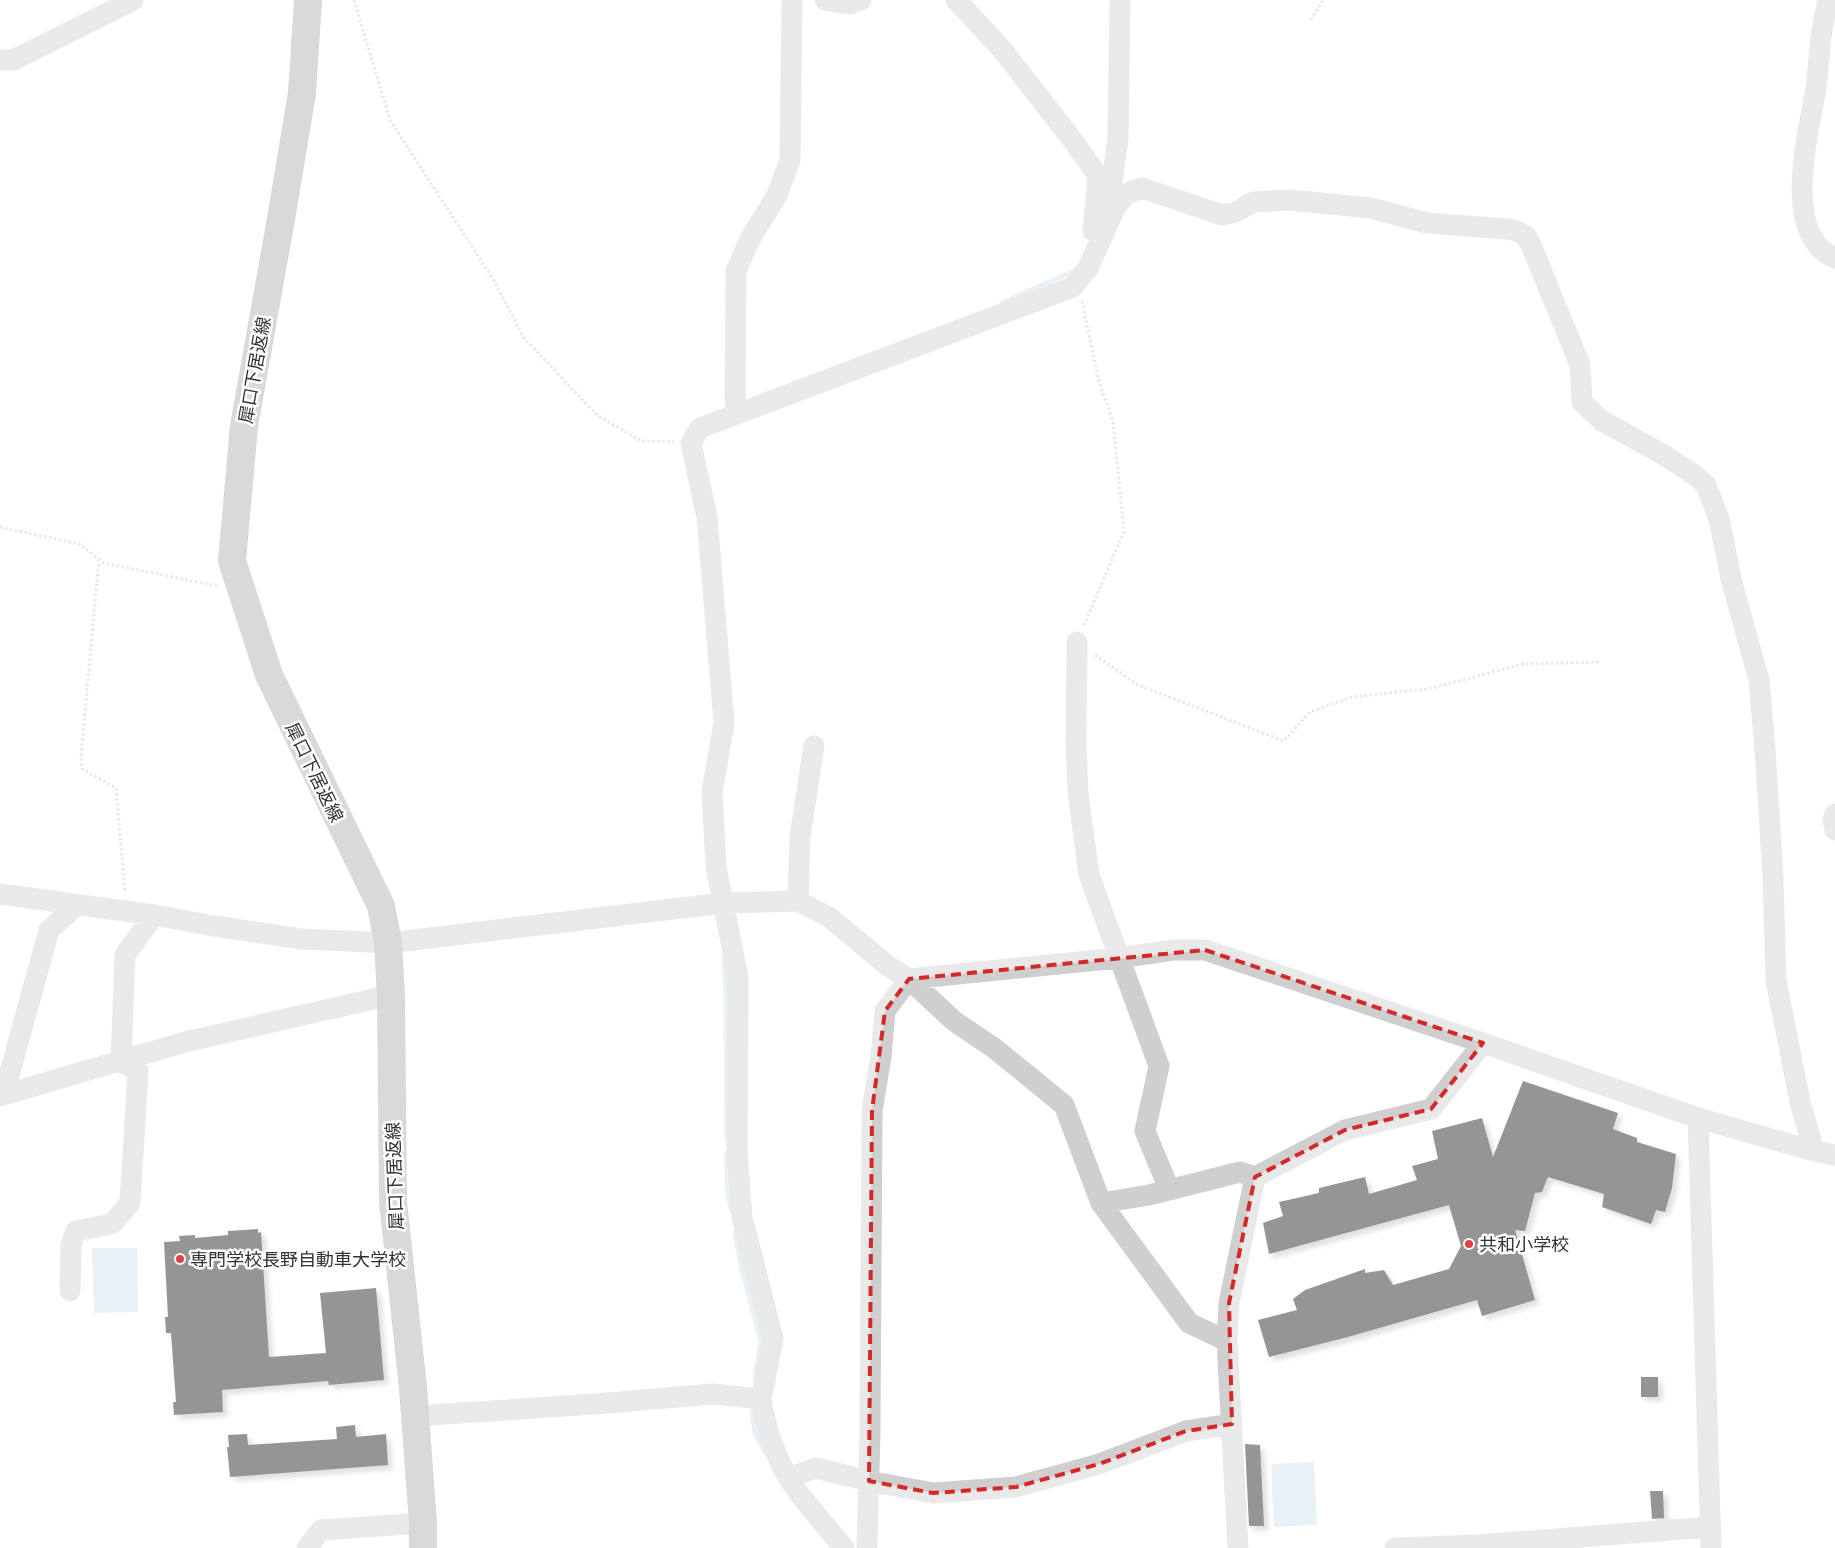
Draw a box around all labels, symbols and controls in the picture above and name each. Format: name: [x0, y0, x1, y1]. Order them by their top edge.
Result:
street label: 犀口下居返線: [235, 315, 273, 425]
street label: 犀口下居返線: [282, 719, 348, 825]
street label: 犀口下居返線: [382, 1122, 406, 1230]
place label: 共和小学校: [1479, 1234, 1569, 1254]
marker: 共和小学校: [1463, 1238, 1475, 1250]
place label: 専門学校長野自動車大学校: [190, 1249, 406, 1269]
marker: 専門学校長野自動車大学校: [174, 1253, 186, 1265]

